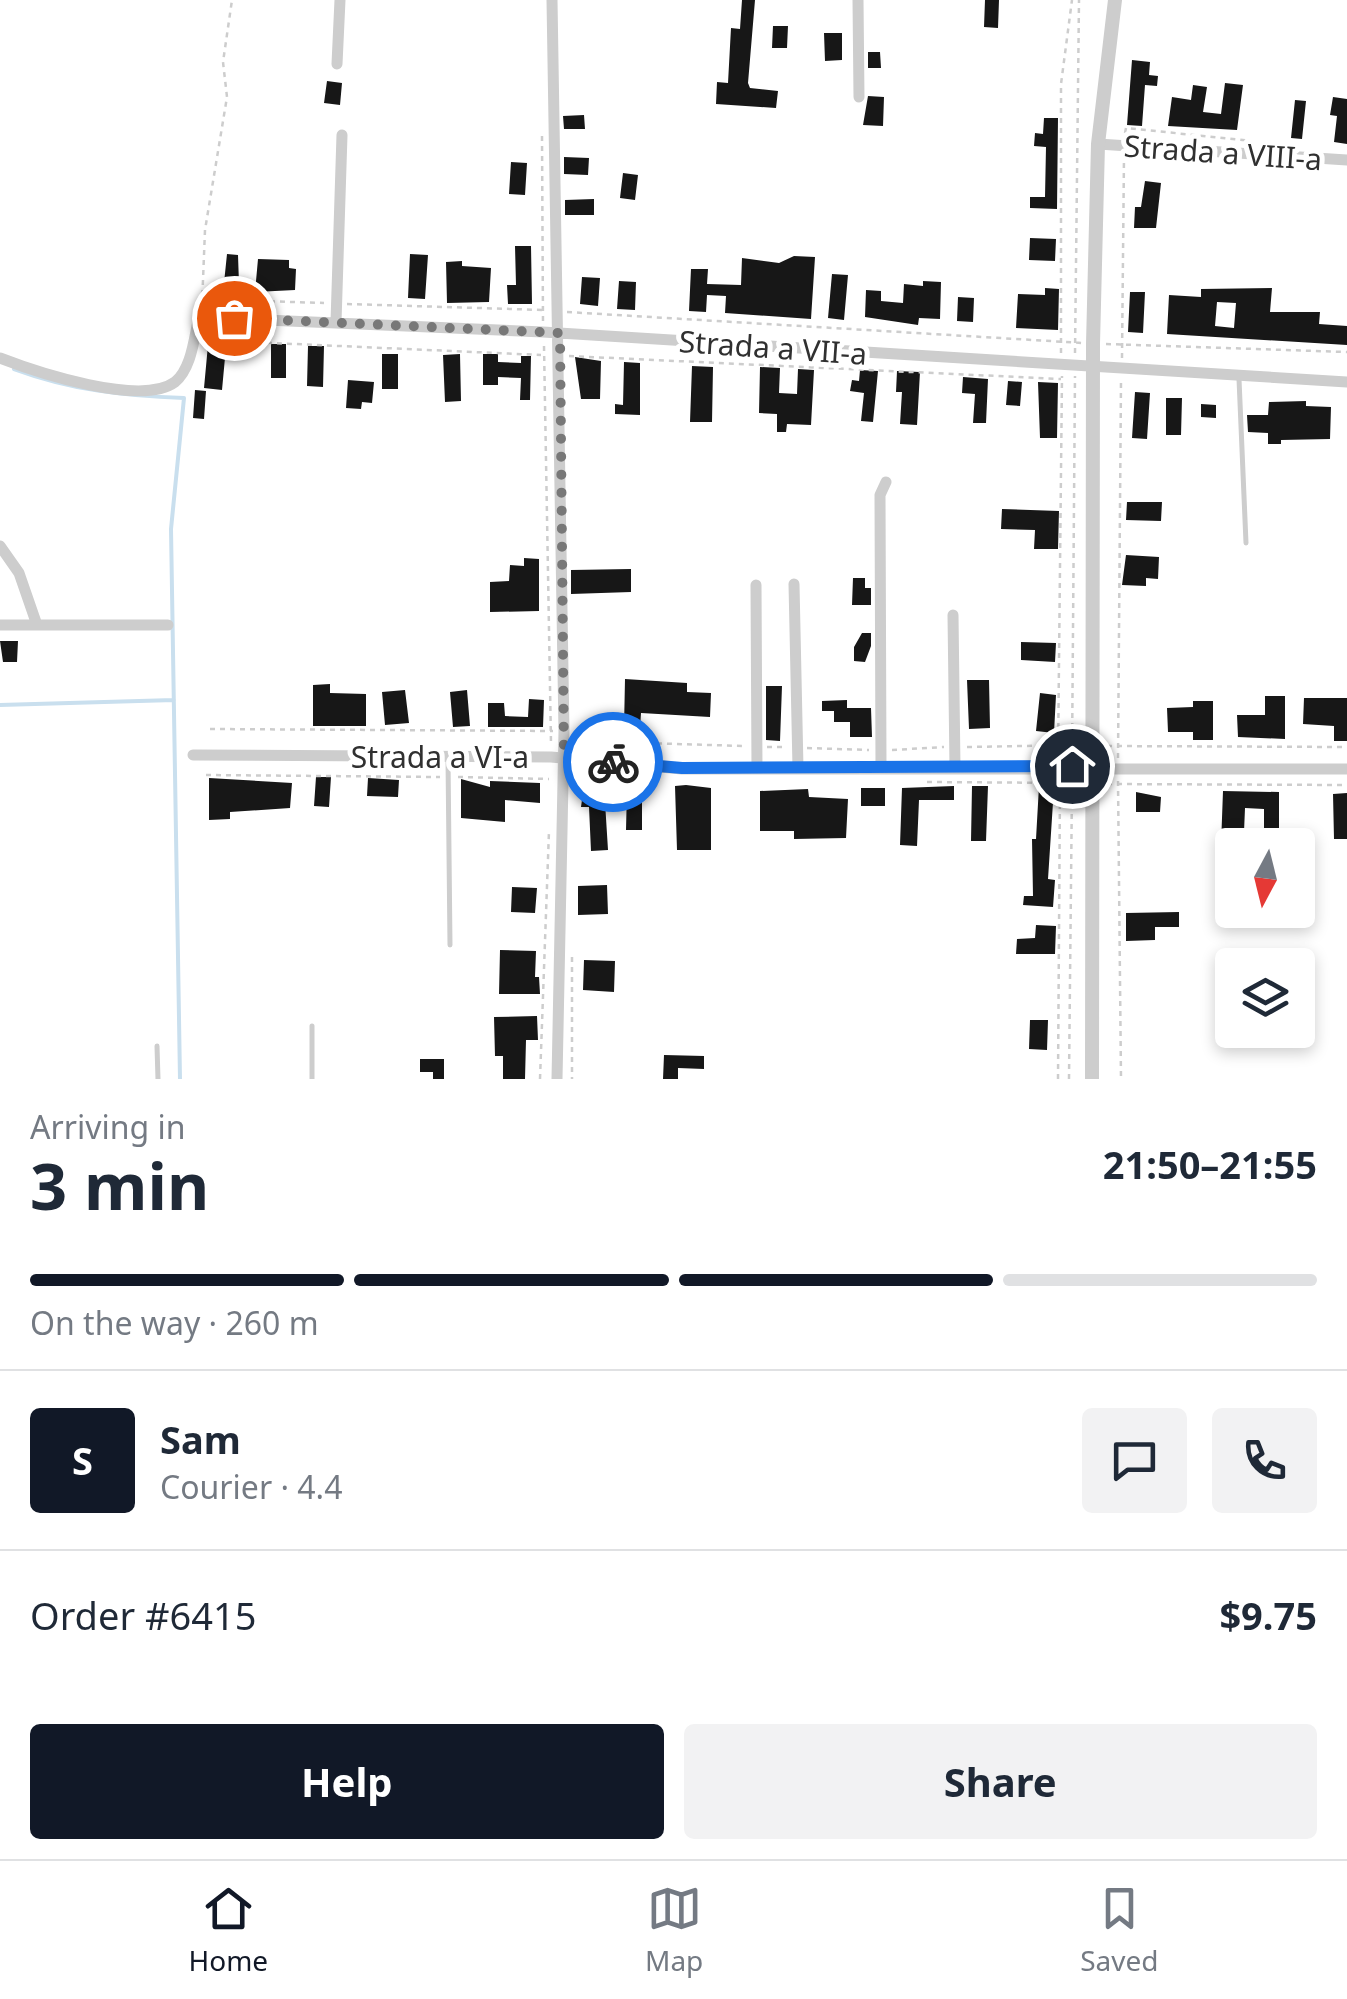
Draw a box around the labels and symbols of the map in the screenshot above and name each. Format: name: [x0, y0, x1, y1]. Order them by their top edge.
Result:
street label: Strada a VIII-a: [1122, 125, 1324, 179]
pin: [192, 276, 277, 361]
street label: Strada a VII-a: [678, 320, 868, 374]
courier: [563, 712, 663, 812]
pin: [1030, 724, 1115, 809]
street label: Strada a VI-a: [351, 736, 529, 777]
north arrow: [1215, 828, 1315, 928]

